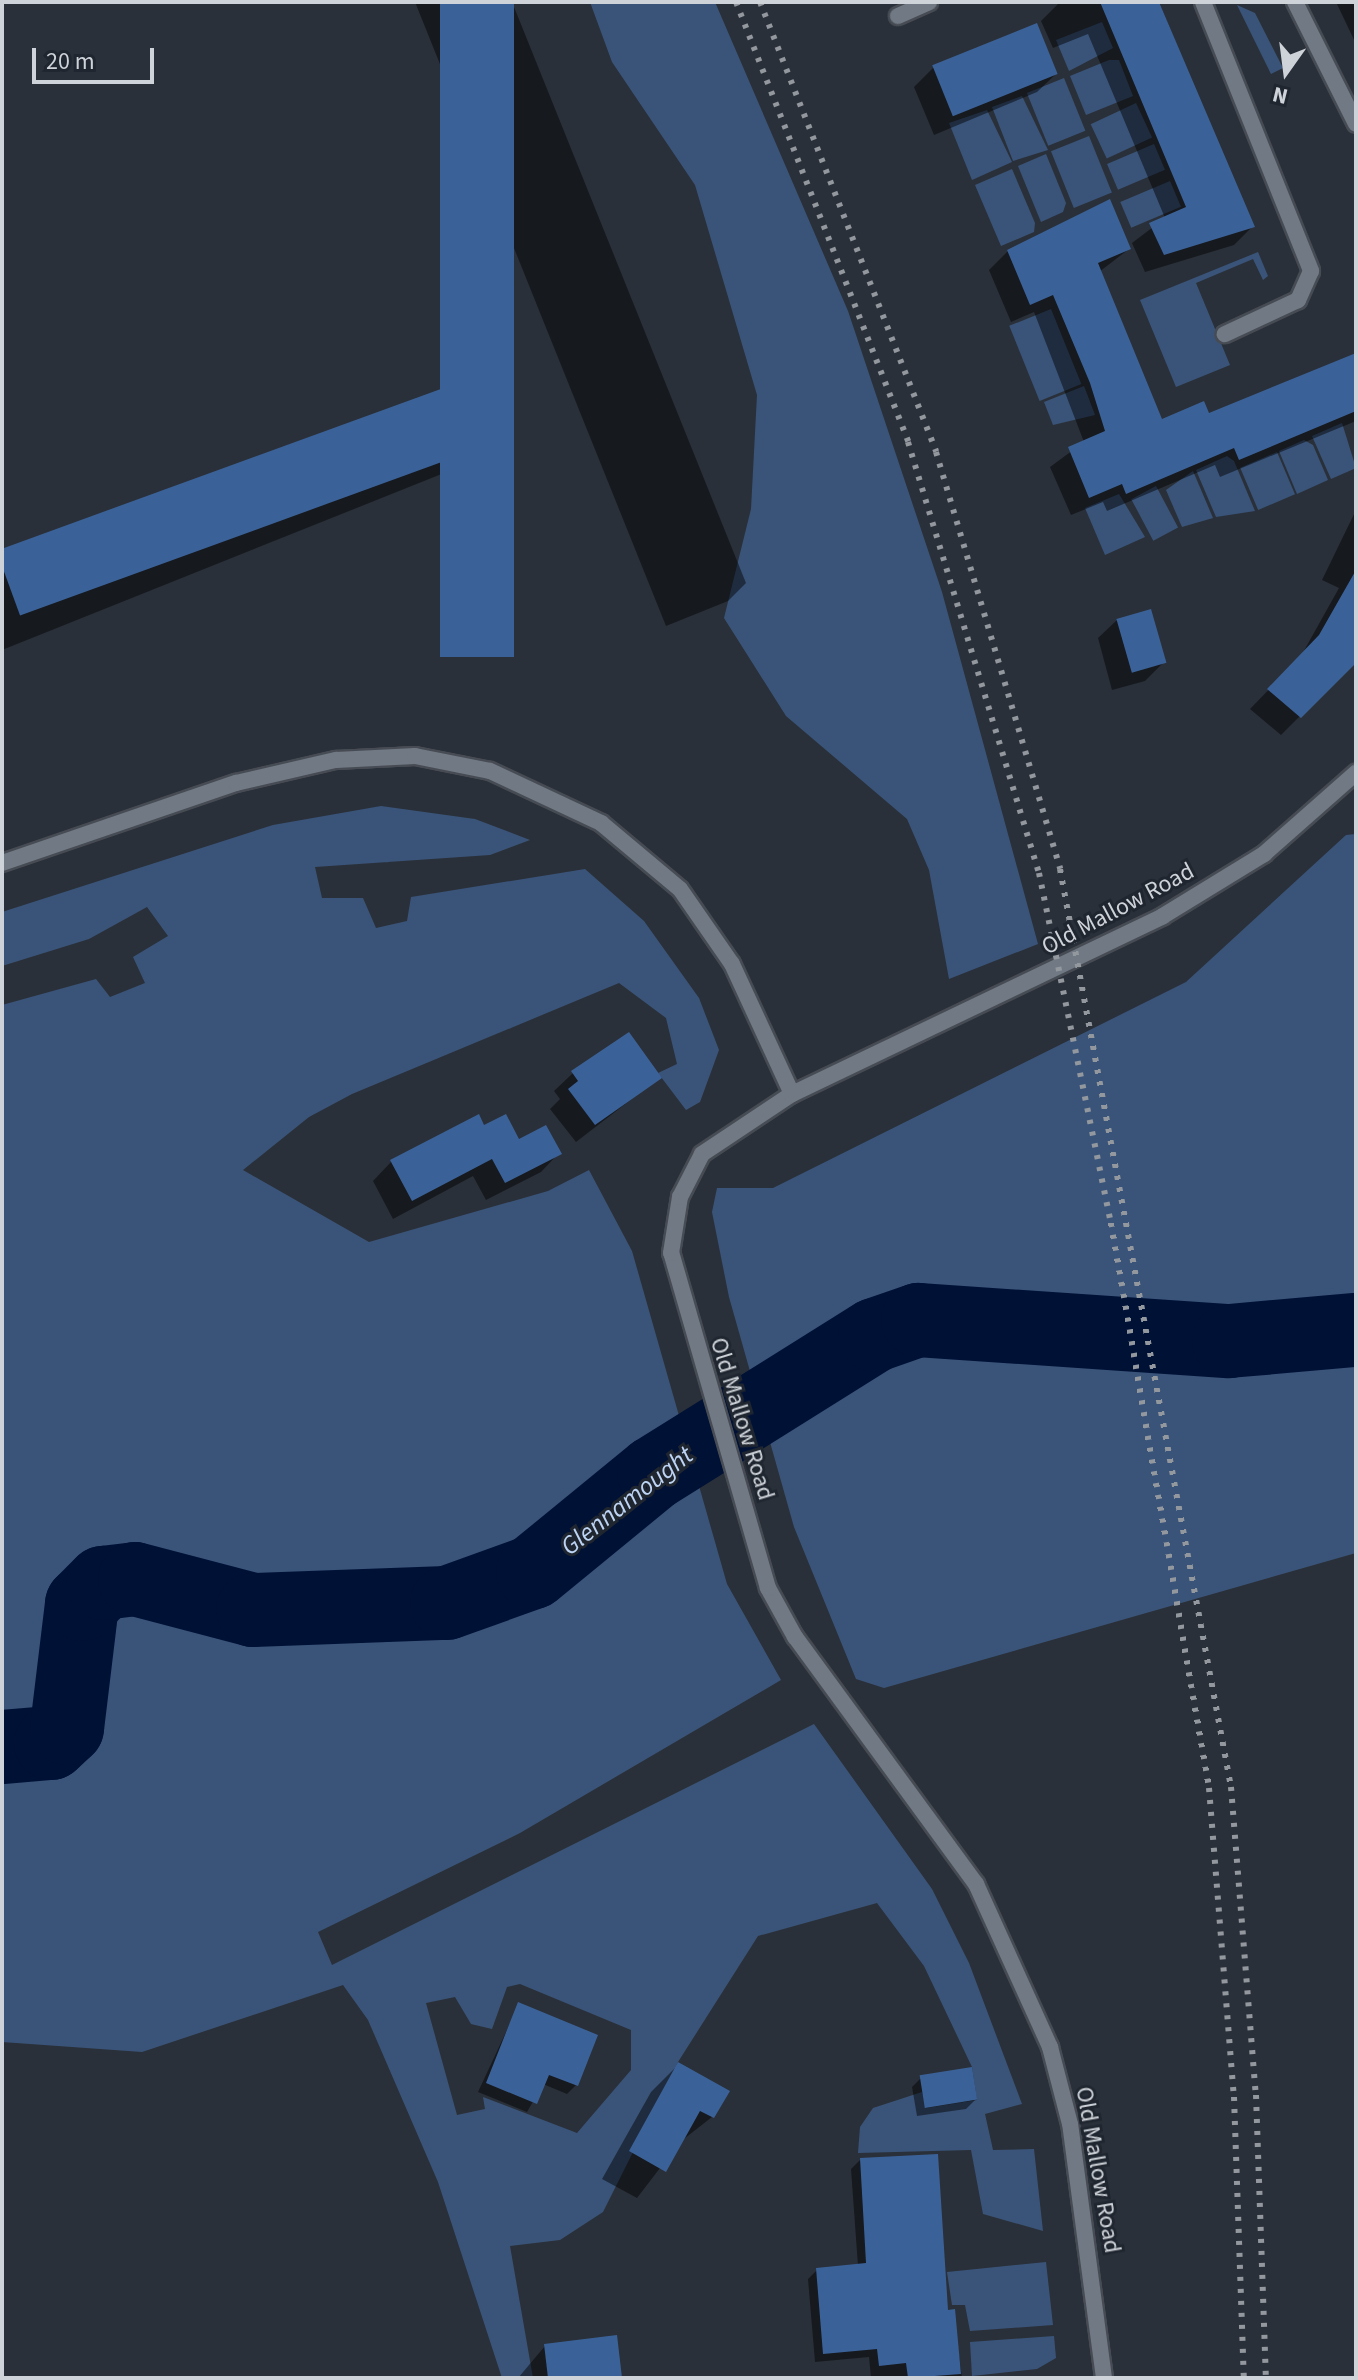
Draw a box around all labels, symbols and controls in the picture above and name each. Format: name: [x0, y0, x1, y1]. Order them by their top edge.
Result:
scale bar: [36, 32, 158, 82]
north arrow: [1246, 32, 1326, 112]
text: 20 m: [46, 44, 95, 79]
text: N: [1269, 78, 1291, 113]
street label: Old Mallow Road: [1037, 857, 1199, 961]
street label: Old Mallow Road: [704, 1334, 780, 1504]
water label: Glennamought: [555, 1440, 699, 1562]
street label: Old Mallow Road: [1069, 2085, 1127, 2255]

